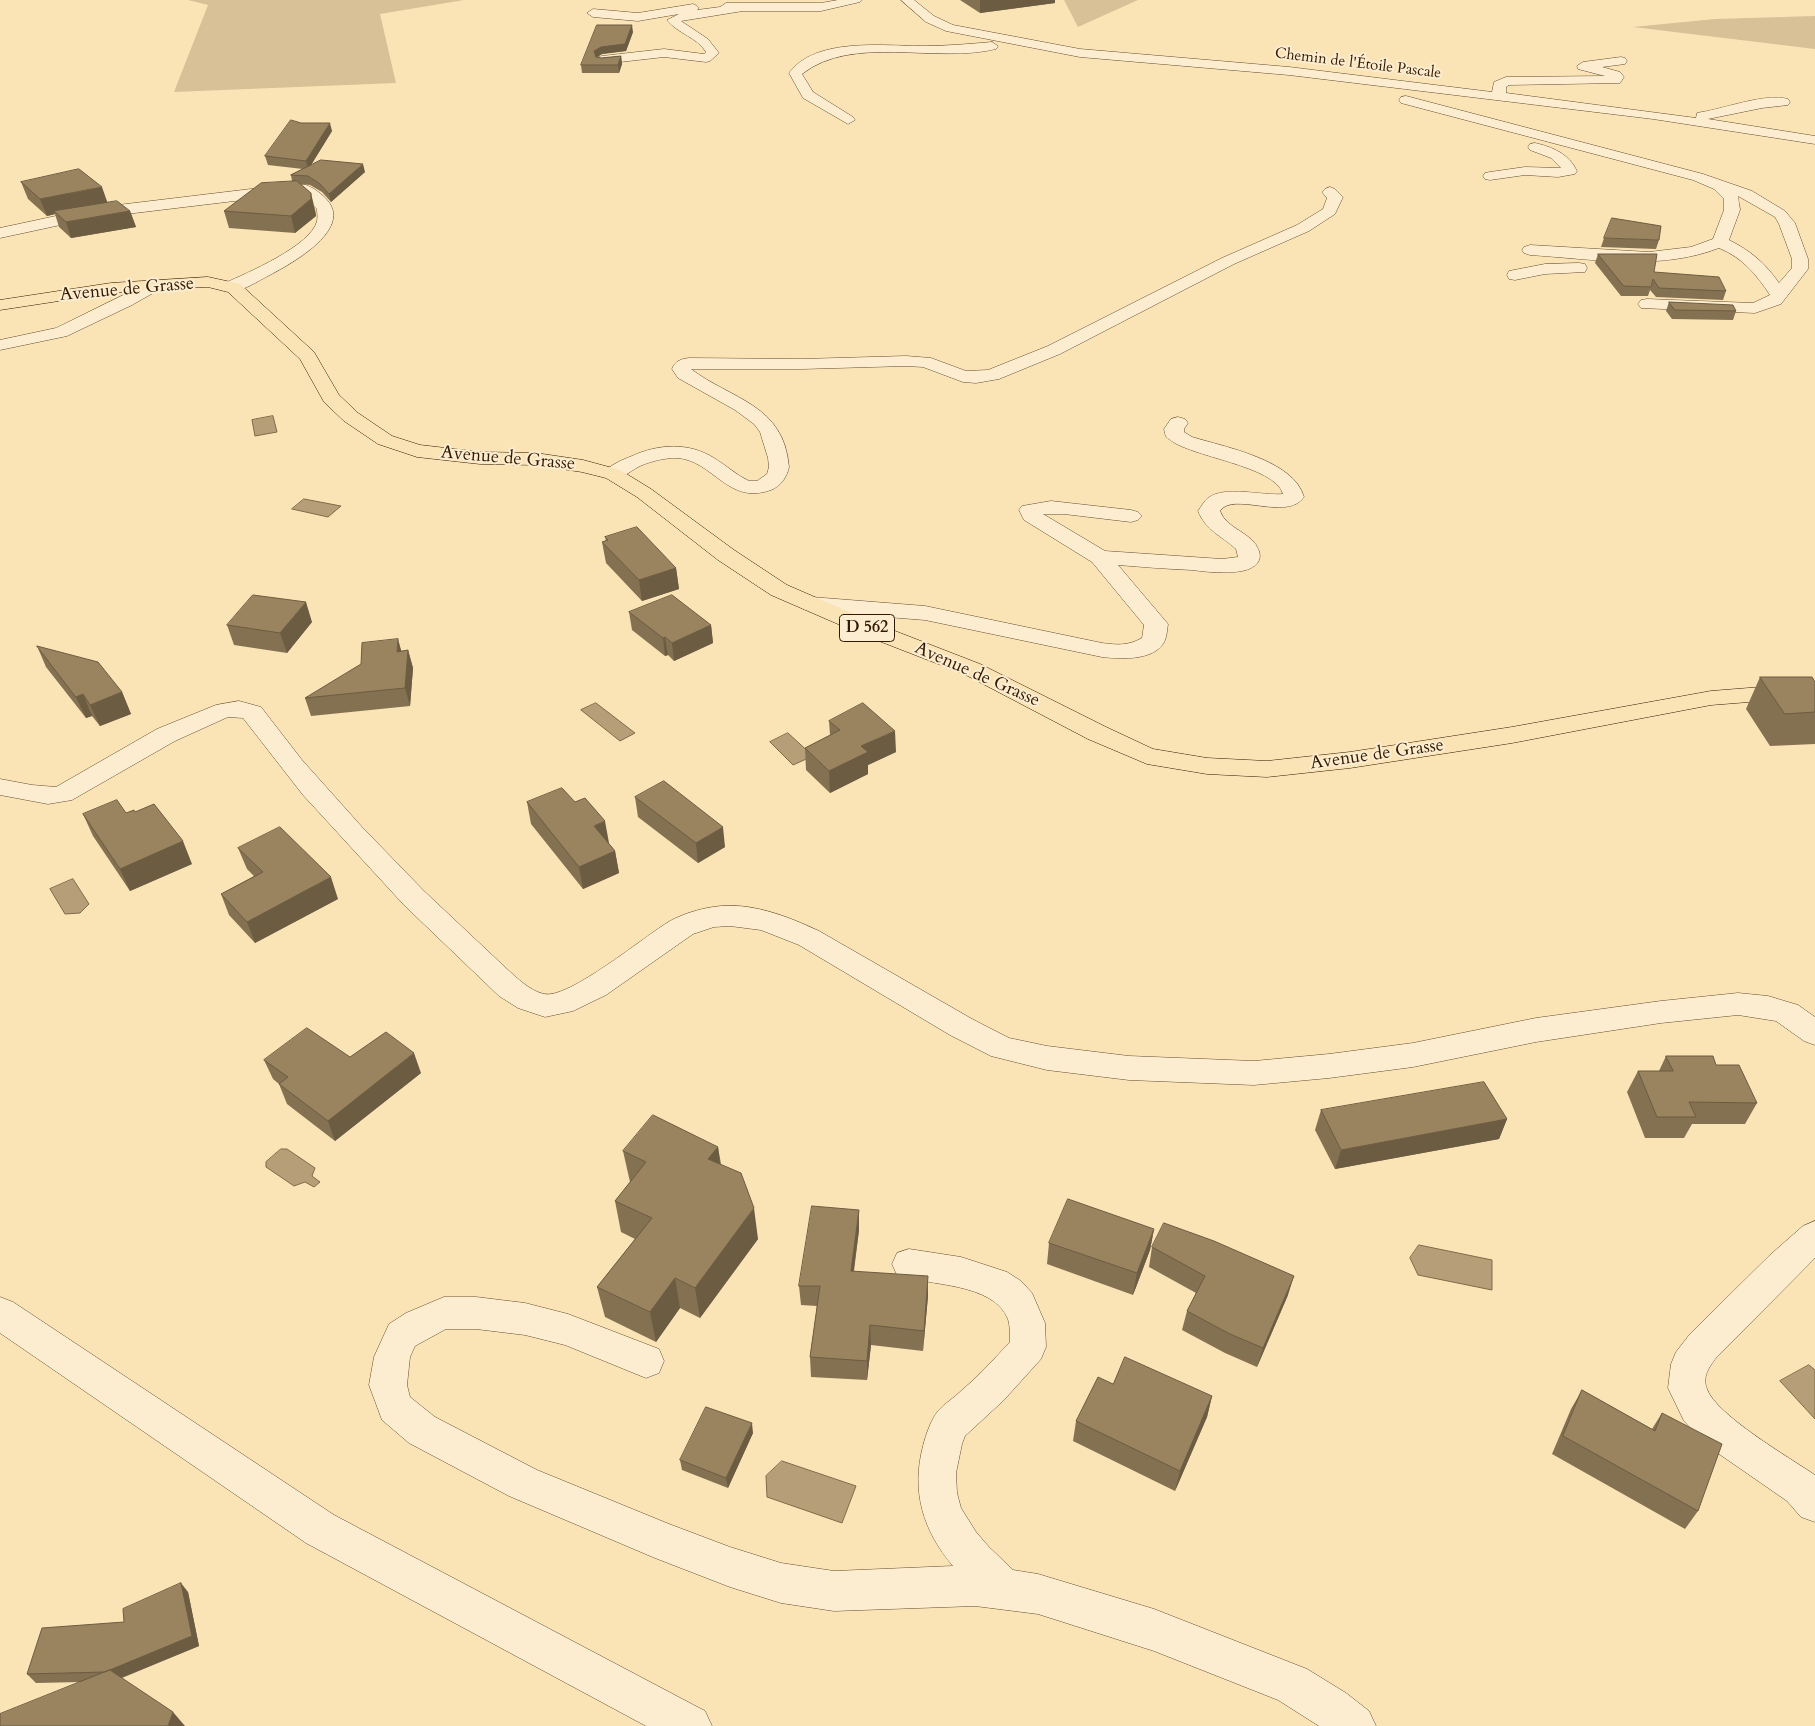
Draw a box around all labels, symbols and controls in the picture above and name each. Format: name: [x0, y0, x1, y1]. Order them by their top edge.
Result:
street label: Chemin de l'Étoile Pascale: [1274, 45, 1442, 83]
street label: Avenue de Grasse: [59, 273, 195, 307]
street label: Avenue de Grasse: [440, 442, 576, 476]
road number: D 562: [840, 614, 894, 641]
street label: Avenue de Grasse: [911, 638, 1043, 712]
street label: Avenue de Grasse: [1309, 735, 1445, 775]

